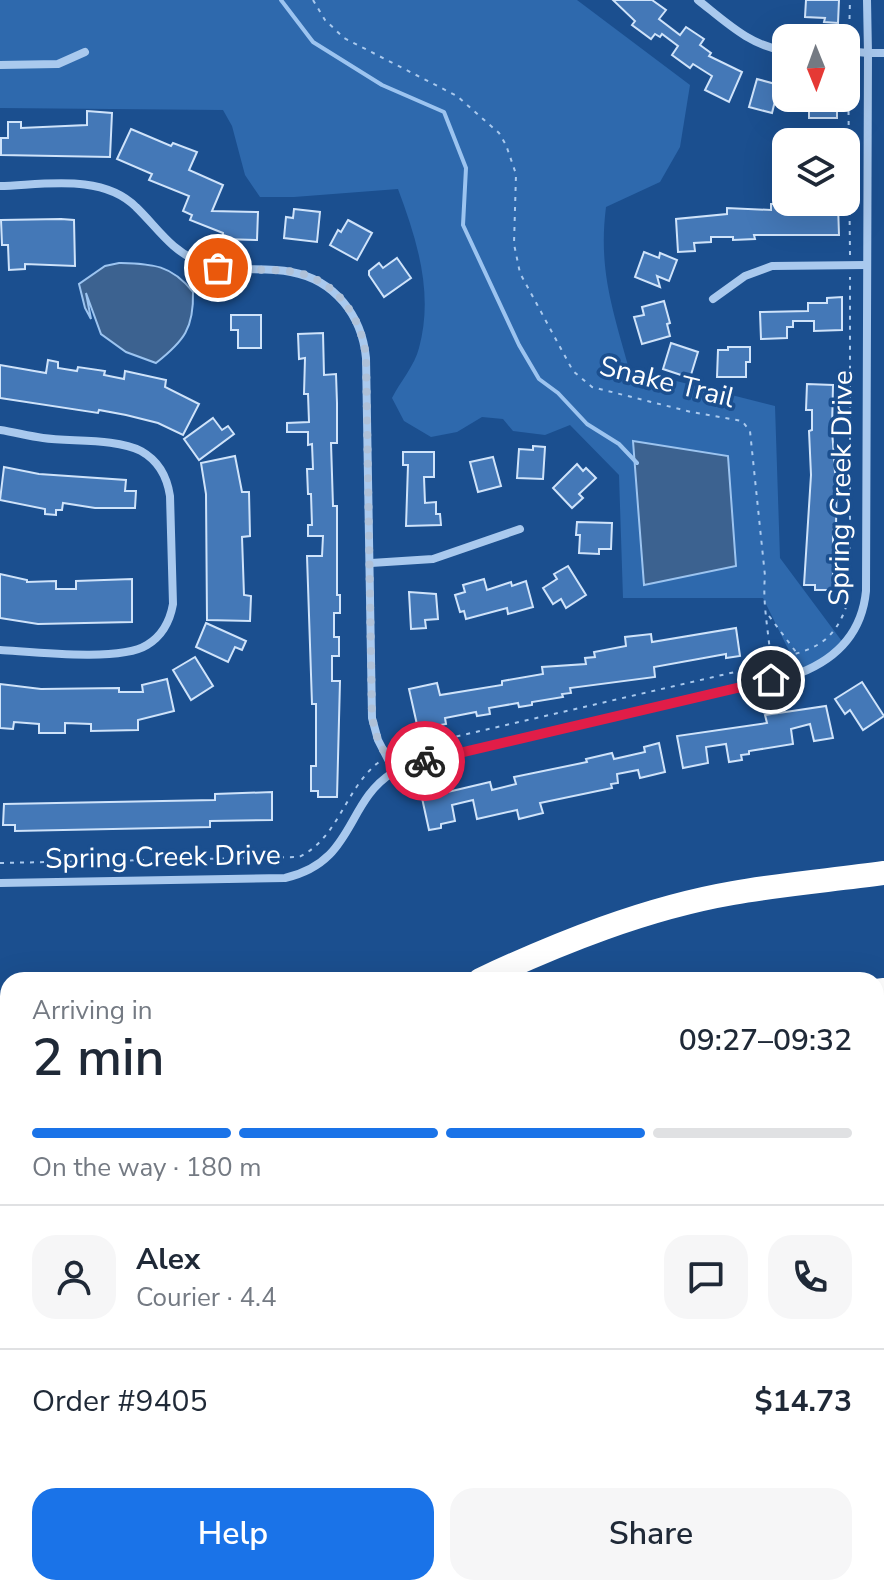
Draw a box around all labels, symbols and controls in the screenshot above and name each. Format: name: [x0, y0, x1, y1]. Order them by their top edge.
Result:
north arrow: [772, 24, 860, 112]
map controls: [772, 24, 860, 216]
button: layers: [772, 128, 860, 216]
pin: [184, 234, 252, 302]
icon: bag: [196, 246, 240, 290]
street label: Snake Trail: [595, 347, 739, 417]
street label: Spring Creek Drive: [820, 370, 862, 606]
pin: [737, 646, 805, 714]
icon: home: [749, 658, 793, 702]
courier: [385, 721, 465, 801]
icon: bike: [403, 739, 447, 783]
street label: Spring Creek Drive: [45, 836, 281, 878]
text: Arriving in: [32, 993, 153, 1028]
text: 09:27–09:32: [679, 1020, 852, 1061]
text: 2 min: [32, 1022, 165, 1093]
text: On the way · 180 m: [32, 1150, 261, 1185]
button: person: [32, 1235, 116, 1319]
button: chat: [664, 1235, 748, 1319]
button: phone: [768, 1235, 852, 1319]
text: Alex: [136, 1239, 200, 1280]
text: Courier · 4.4: [136, 1280, 277, 1315]
text: Order #9405: [32, 1381, 207, 1422]
text: $14.73: [755, 1381, 852, 1422]
button: Help: [32, 1488, 434, 1580]
button: Share: [450, 1488, 852, 1580]

